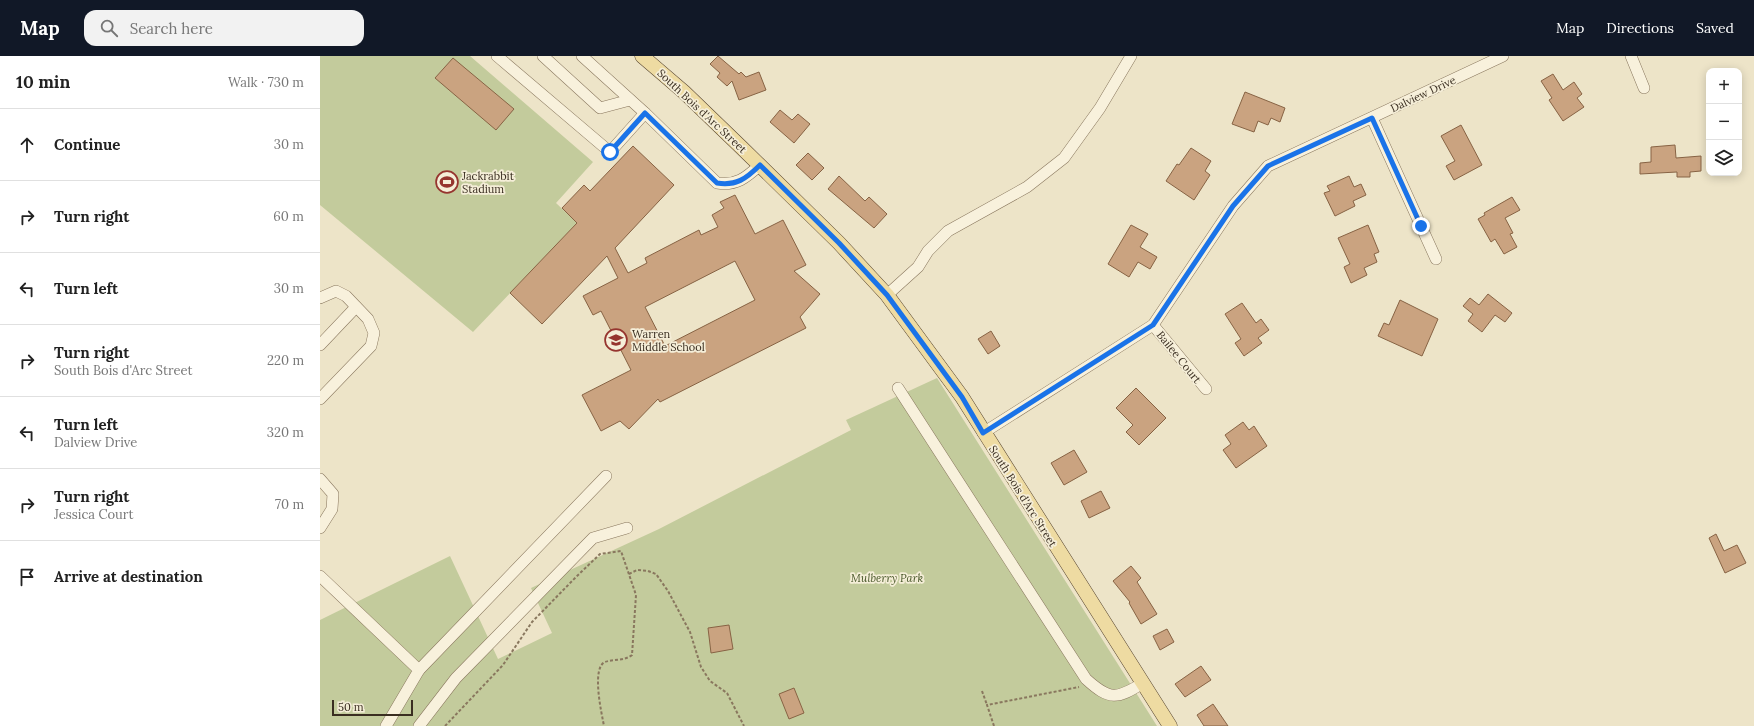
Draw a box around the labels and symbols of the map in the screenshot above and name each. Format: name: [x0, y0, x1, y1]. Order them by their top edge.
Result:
street label: South Bois d'Arc Street: [654, 66, 750, 157]
street label: Dalview Drive: [1388, 73, 1458, 115]
route start: [601, 143, 619, 161]
sports icon: Jackrabbit Stadium: [434, 169, 460, 195]
place label: Jackrabbit Stadium: [461, 169, 515, 196]
route end: [1412, 217, 1430, 235]
school or university icon: Warren Middle School: [603, 327, 629, 353]
place label: Warren Middle School: [632, 327, 705, 354]
street label: Bailee Court: [1154, 328, 1205, 387]
street label: South Bois d'Arc Street: [986, 443, 1060, 550]
park label: Mulberry Park: [851, 571, 923, 585]
scale bar: [332, 698, 413, 717]

